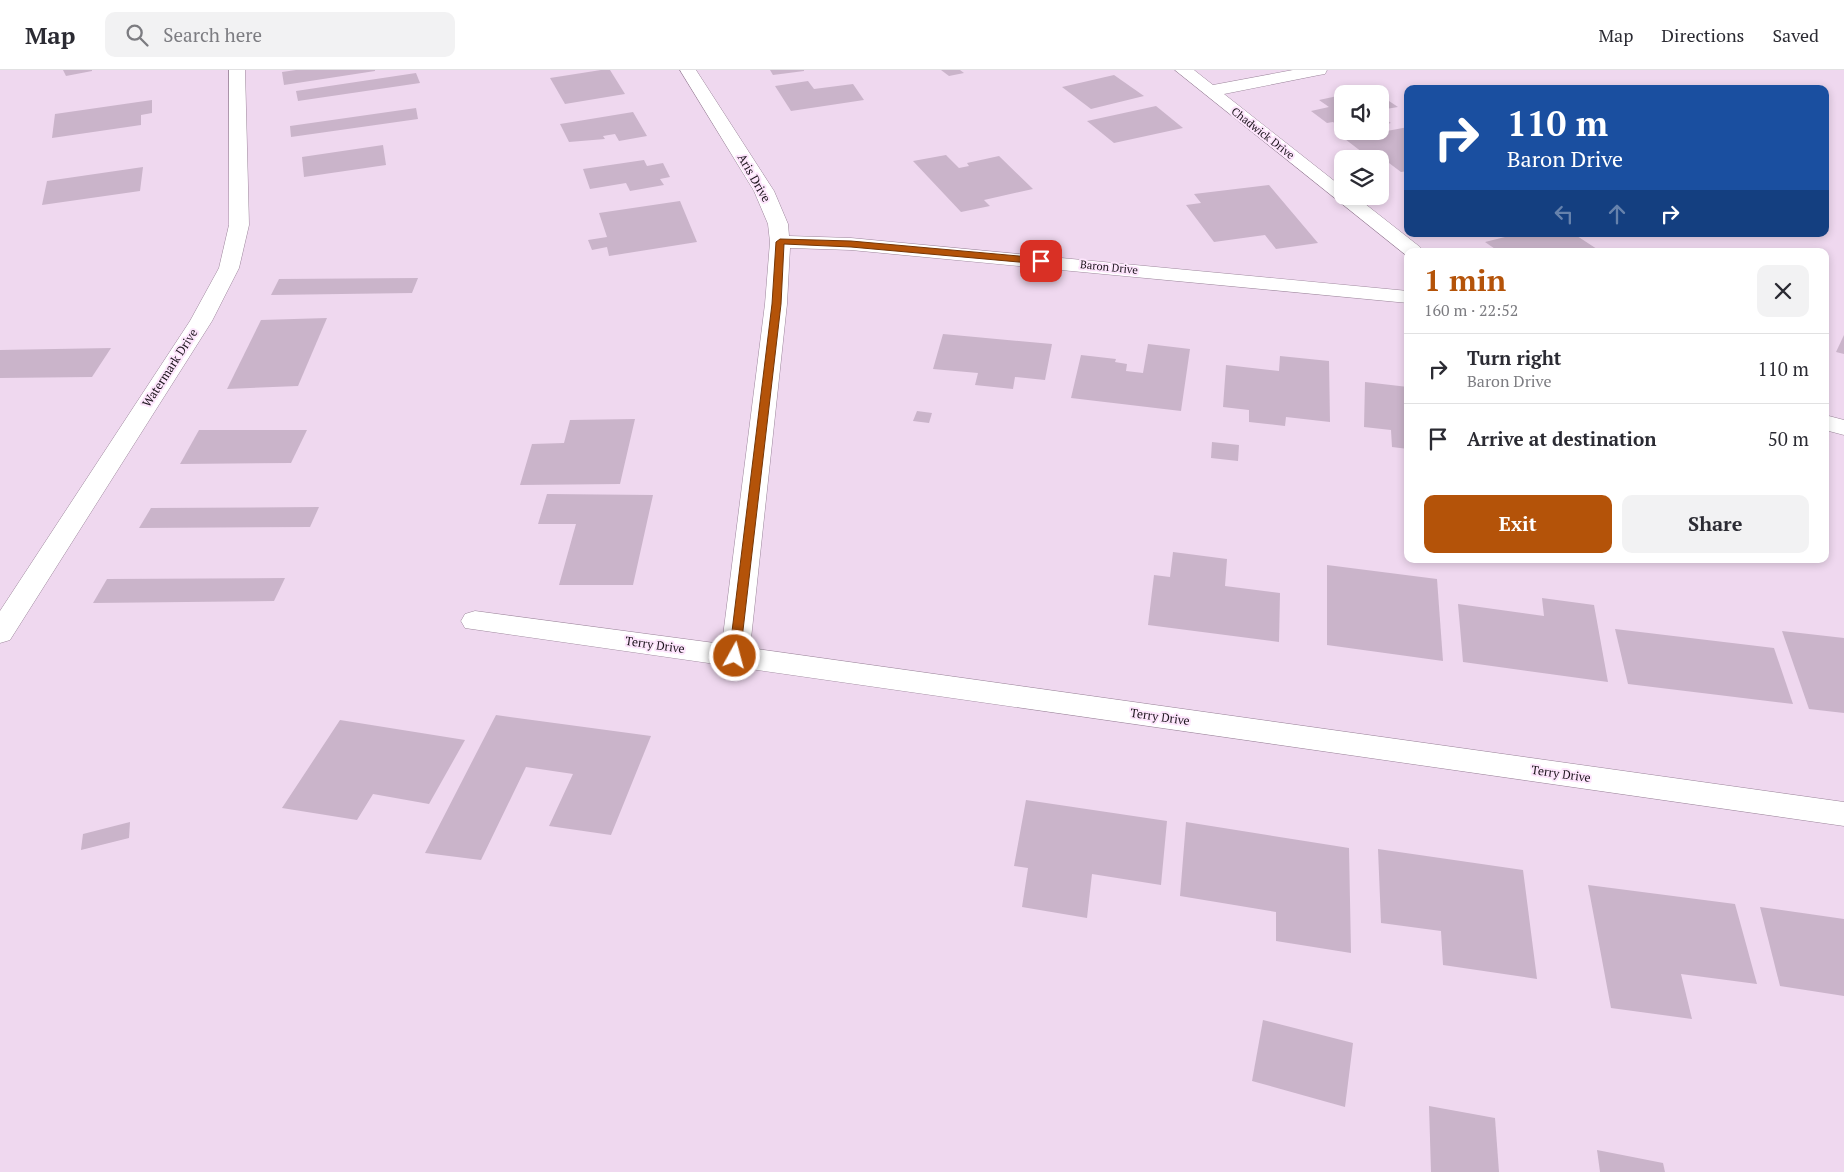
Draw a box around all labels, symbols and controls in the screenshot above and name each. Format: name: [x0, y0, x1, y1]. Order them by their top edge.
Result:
search box: [105, 12, 455, 57]
text: Map: [25, 19, 75, 51]
icon: search: [123, 21, 151, 49]
text: Search here: [163, 22, 262, 47]
text: Map: [1598, 23, 1633, 47]
text: Directions: [1661, 23, 1744, 47]
text: Saved: [1772, 23, 1819, 47]
map controls: [1334, 85, 1389, 205]
button: sound: [1334, 85, 1389, 140]
text: 110 m: [1507, 100, 1608, 146]
street label: Chadwick Drive: [1229, 104, 1298, 162]
icon: right: [1424, 105, 1489, 170]
text: Baron Drive: [1507, 144, 1623, 173]
button: layers: [1334, 150, 1389, 205]
street label: Aris Drive: [735, 151, 774, 205]
icon: left: [1550, 200, 1578, 228]
icon: ahead: [1603, 200, 1631, 228]
icon: right: [1656, 200, 1684, 228]
pin: [1020, 240, 1062, 282]
icon: arrive: [1027, 247, 1055, 275]
street label: Baron Drive: [1079, 257, 1139, 277]
text: 1 min: [1424, 260, 1506, 300]
button: close: [1757, 265, 1809, 317]
text: 160 m · 22:52: [1424, 299, 1518, 321]
street label: Watermark Drive: [139, 326, 200, 410]
text: Turn right: [1467, 345, 1561, 370]
icon: right: [1424, 355, 1452, 383]
text: 110 m: [1758, 356, 1809, 381]
text: Baron Drive: [1467, 370, 1551, 392]
icon: arrive: [1424, 425, 1452, 453]
text: Arrive at destination: [1467, 426, 1656, 451]
text: 50 m: [1768, 426, 1809, 451]
button: Exit: [1424, 495, 1612, 553]
button: Share: [1622, 495, 1809, 553]
position arrow: [708, 629, 760, 681]
street label: Terry Drive: [624, 633, 686, 656]
street label: Terry Drive: [1129, 705, 1191, 728]
street label: Terry Drive: [1530, 762, 1592, 785]

